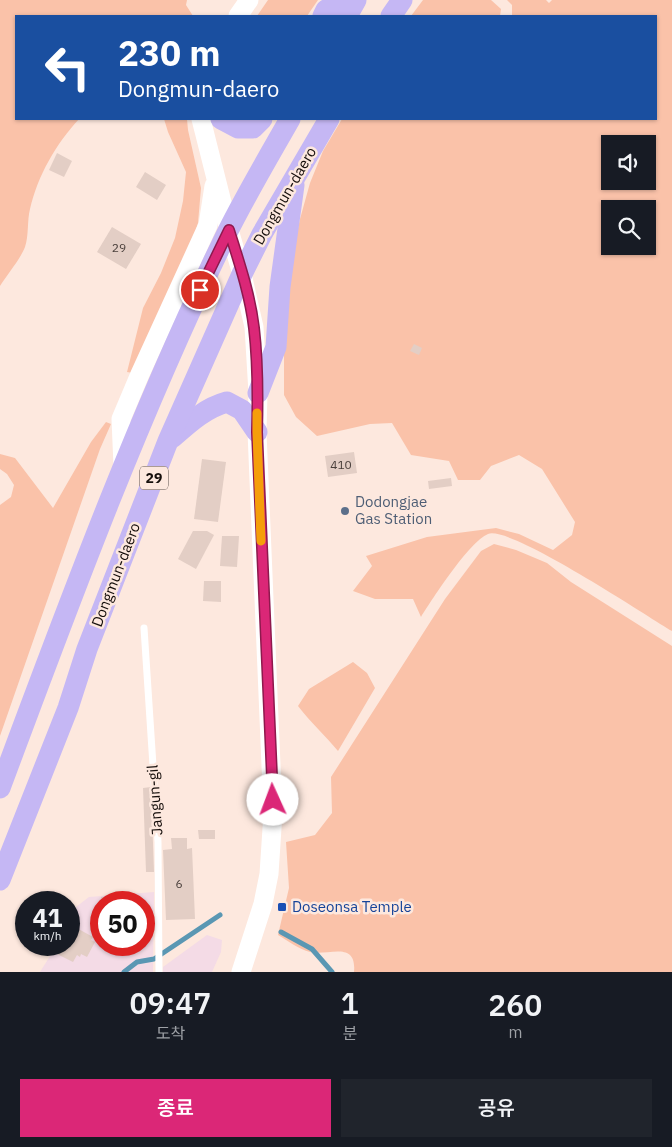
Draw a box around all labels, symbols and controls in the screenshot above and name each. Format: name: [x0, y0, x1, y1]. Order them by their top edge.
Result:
text: 230 m: [118, 30, 221, 76]
icon: left: [35, 35, 100, 100]
text: Dongmun-daero: [118, 74, 279, 103]
map controls: [601, 135, 656, 255]
button: sound: [601, 135, 656, 190]
street label: Dongmun-daero: [249, 143, 320, 248]
button: search: [601, 200, 656, 255]
house number: 29: [112, 240, 126, 255]
pin: [179, 269, 221, 311]
icon: arrive: [186, 276, 214, 304]
house number: 410: [330, 457, 352, 472]
road number: 29: [140, 466, 168, 489]
place label: Dodongjae Gas Station: [355, 492, 432, 528]
marker: Dodongjae Gas Station: [339, 505, 351, 517]
street label: Dongmun-daero: [87, 520, 144, 630]
street label: Jangun-gil: [143, 764, 166, 836]
position arrow: [246, 773, 298, 825]
house number: 6: [175, 876, 183, 891]
speed limit sign: 50: [90, 891, 155, 956]
place label: Doseonsa Temple: [292, 897, 412, 916]
text: 41: [32, 901, 63, 934]
marker: Doseonsa Temple: [276, 901, 288, 913]
text: km/h: [33, 928, 62, 943]
text: 09:47: [130, 983, 211, 1022]
text: 1: [341, 983, 359, 1022]
text: 260: [488, 985, 542, 1024]
text: m: [508, 1022, 522, 1042]
text: 도착: [156, 1023, 185, 1043]
text: 분: [342, 1023, 357, 1043]
button: 종료: [20, 1079, 331, 1137]
button: 공유: [341, 1079, 652, 1137]

